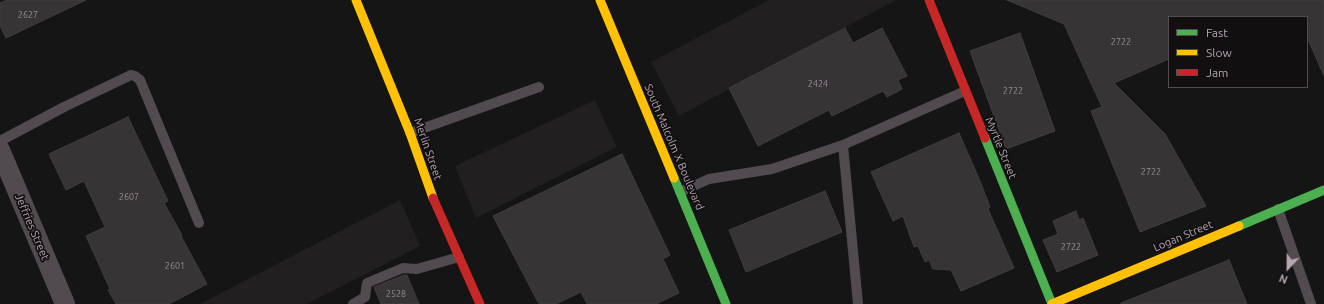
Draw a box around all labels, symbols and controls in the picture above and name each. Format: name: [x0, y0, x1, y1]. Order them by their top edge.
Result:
house number: 2627: [18, 10, 38, 20]
legend: [1168, 16, 1308, 88]
text: Fast: [1206, 26, 1228, 39]
house number: 2722: [1111, 37, 1131, 47]
text: Slow: [1206, 46, 1232, 59]
text: Jam: [1206, 66, 1228, 79]
house number: 2424: [808, 79, 828, 89]
street label: South Malcolm X Boulevard: [641, 82, 707, 212]
house number: 2722: [1003, 86, 1023, 96]
street label: Myrtle Street: [983, 115, 1019, 181]
street label: Merlin Street: [411, 116, 445, 182]
house number: 2722: [1141, 167, 1161, 177]
street label: Jeffries Street: [12, 192, 52, 262]
house number: 2607: [119, 192, 139, 202]
street label: Logan Street: [1151, 218, 1215, 254]
house number: 2722: [1061, 242, 1081, 252]
north arrow: [1268, 248, 1308, 288]
house number: 2601: [165, 261, 185, 271]
text: N: [1277, 272, 1290, 286]
house number: 2528: [386, 289, 406, 299]

